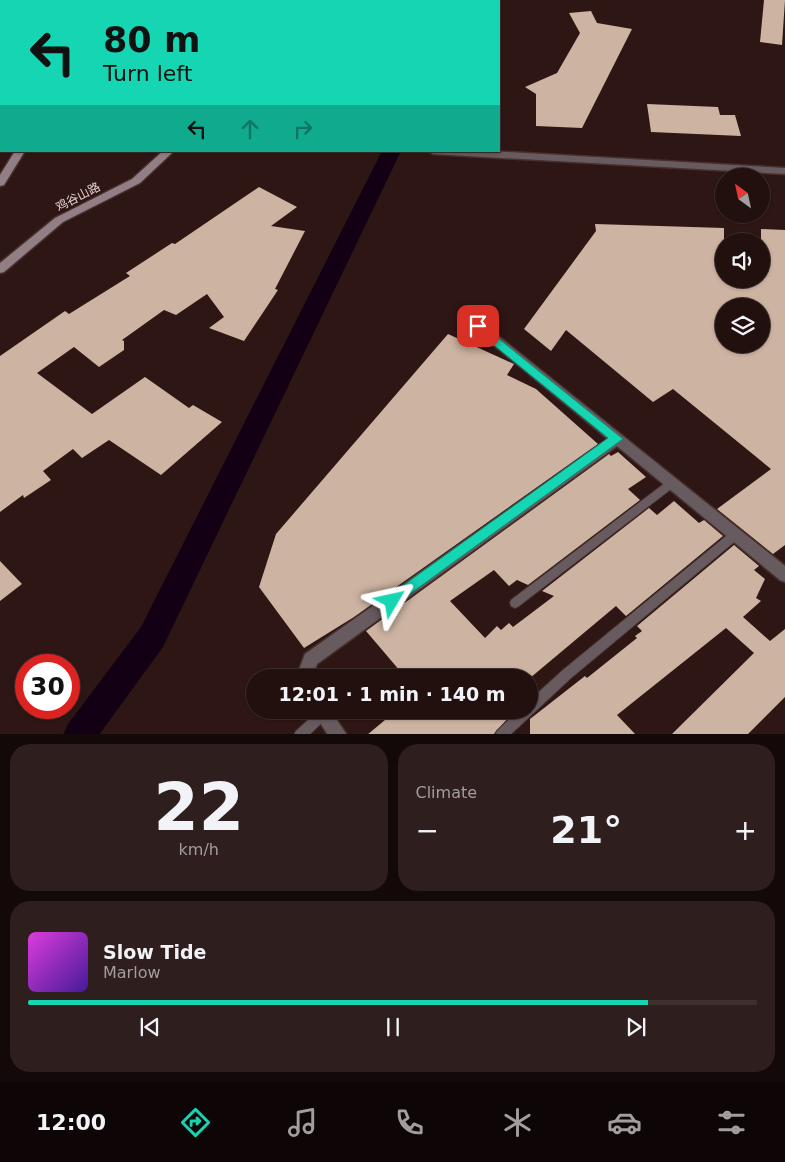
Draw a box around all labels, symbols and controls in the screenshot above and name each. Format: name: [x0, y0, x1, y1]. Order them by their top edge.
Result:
icon: left: [20, 20, 85, 85]
text: 80 m: [103, 20, 200, 60]
text: Turn left: [103, 61, 192, 86]
icon: left: [183, 115, 211, 143]
icon: ahead: [236, 115, 264, 143]
icon: right: [289, 115, 317, 143]
north arrow: [715, 168, 770, 222]
map controls: [715, 168, 770, 353]
street label: 鸡谷山路: [53, 180, 103, 214]
button: sound: [715, 233, 770, 288]
button: layers: [715, 298, 770, 353]
pin: [457, 305, 499, 347]
icon: arrive: [464, 312, 492, 340]
position arrow: [365, 574, 417, 626]
speed limit sign: 30: [15, 654, 80, 719]
text: 12:01 · 1 min · 140 m: [278, 683, 506, 705]
text: 22: [154, 770, 244, 845]
text: Climate: [416, 783, 477, 802]
text: 21°: [550, 808, 622, 852]
text: −: [416, 814, 439, 847]
text: +: [734, 814, 757, 847]
text: km/h: [179, 840, 219, 859]
text: Slow Tide: [103, 941, 206, 963]
text: Marlow: [103, 963, 161, 982]
icon: previous: [136, 1013, 164, 1041]
icon: pause: [379, 1013, 407, 1041]
icon: next: [622, 1013, 650, 1041]
icon: directions: [178, 1105, 213, 1140]
icon: music: [285, 1105, 320, 1140]
icon: phone: [392, 1105, 427, 1140]
icon: climate: [500, 1105, 535, 1140]
icon: car: [607, 1105, 642, 1140]
icon: filters: [714, 1105, 749, 1140]
text: 12:00: [36, 1110, 106, 1135]

